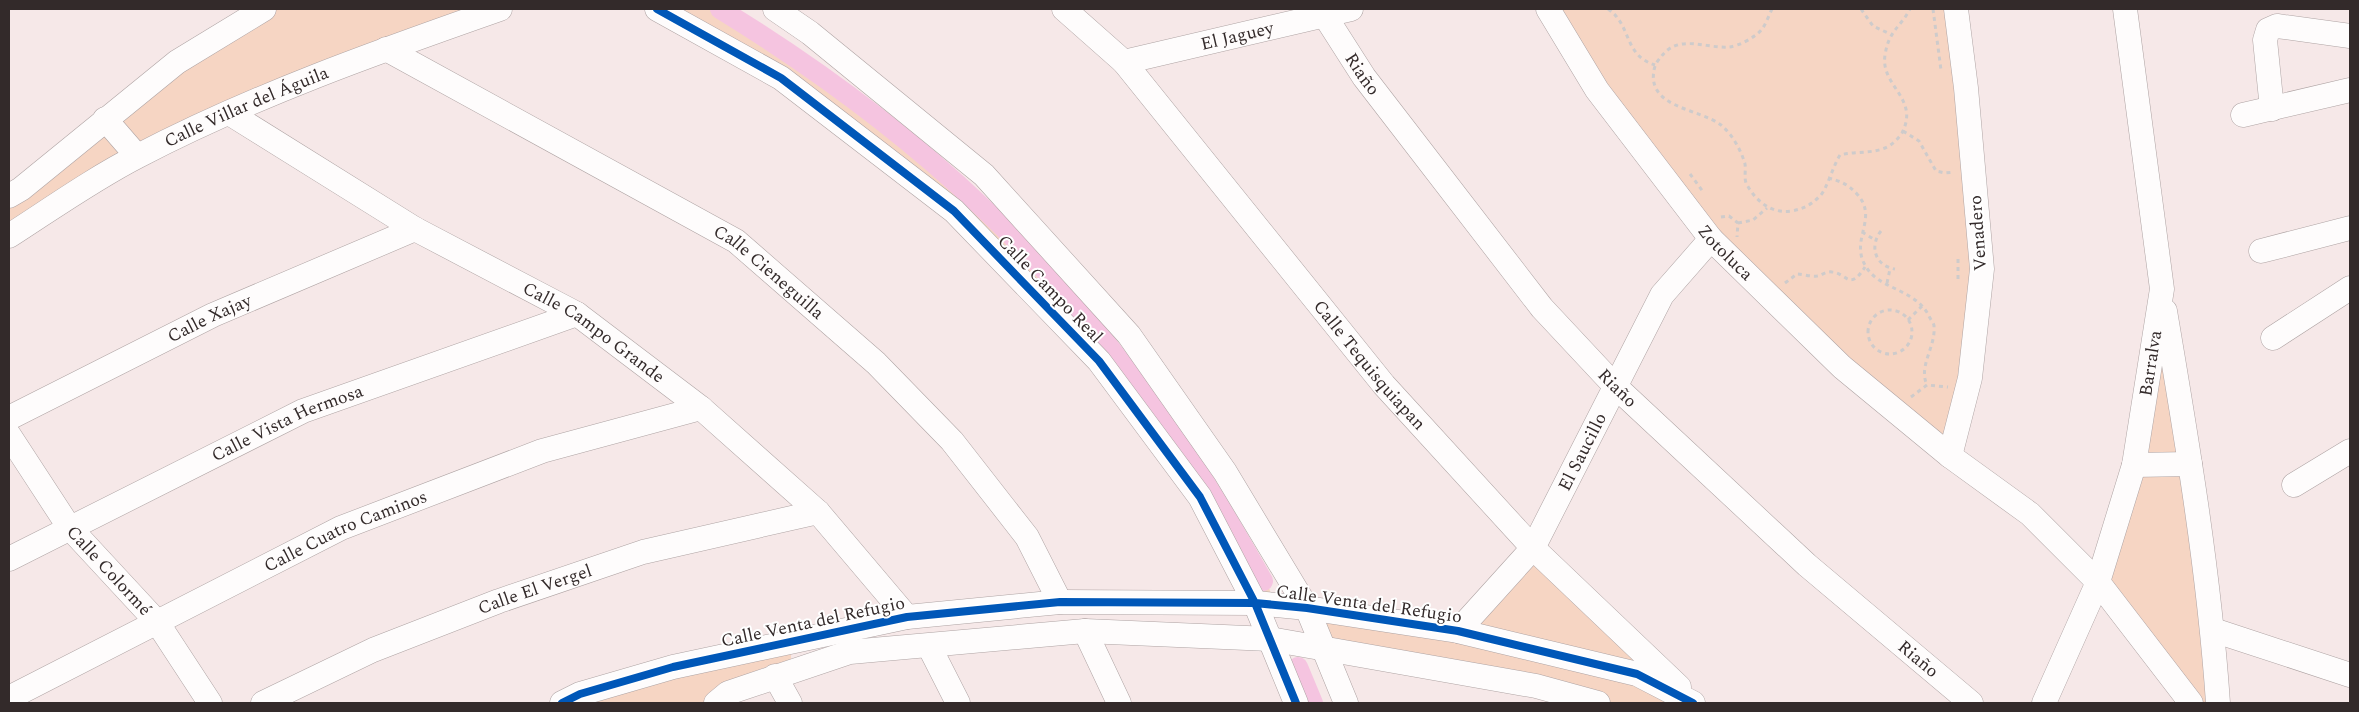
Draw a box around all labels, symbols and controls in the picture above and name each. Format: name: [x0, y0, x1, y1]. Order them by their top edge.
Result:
street label: El Jaguey: [1198, 14, 1277, 57]
street label: Riaño: [1338, 47, 1387, 101]
street label: Calle Villar del Águila: [159, 59, 333, 154]
street label: Venadero: [1962, 194, 1994, 272]
street label: Calle Cieneguilla: [709, 218, 831, 326]
street label: Zotoluca: [1691, 219, 1760, 287]
street label: Calle Campo Real: [991, 228, 1109, 350]
street label: Calle Campo Grande: [518, 274, 671, 390]
street label: Calle Xajay: [163, 286, 257, 349]
street label: Calle Tequisquiapan: [1307, 294, 1432, 436]
street label: Barralva: [2132, 328, 2169, 398]
street label: Riaño: [1591, 362, 1644, 414]
street label: Calle Vista Hermosa: [207, 377, 367, 469]
street label: El Saucillo: [1551, 408, 1613, 496]
street label: Calle Cuatro Caminos: [259, 483, 431, 579]
street label: Calle Colormé: [60, 519, 158, 622]
street label: Calle El Vergel: [474, 557, 595, 622]
street label: Calle Venta del Refugio: [1274, 578, 1464, 630]
street label: Calle Venta del Refugio: [718, 589, 908, 655]
street label: Riaño: [1892, 633, 1945, 684]

